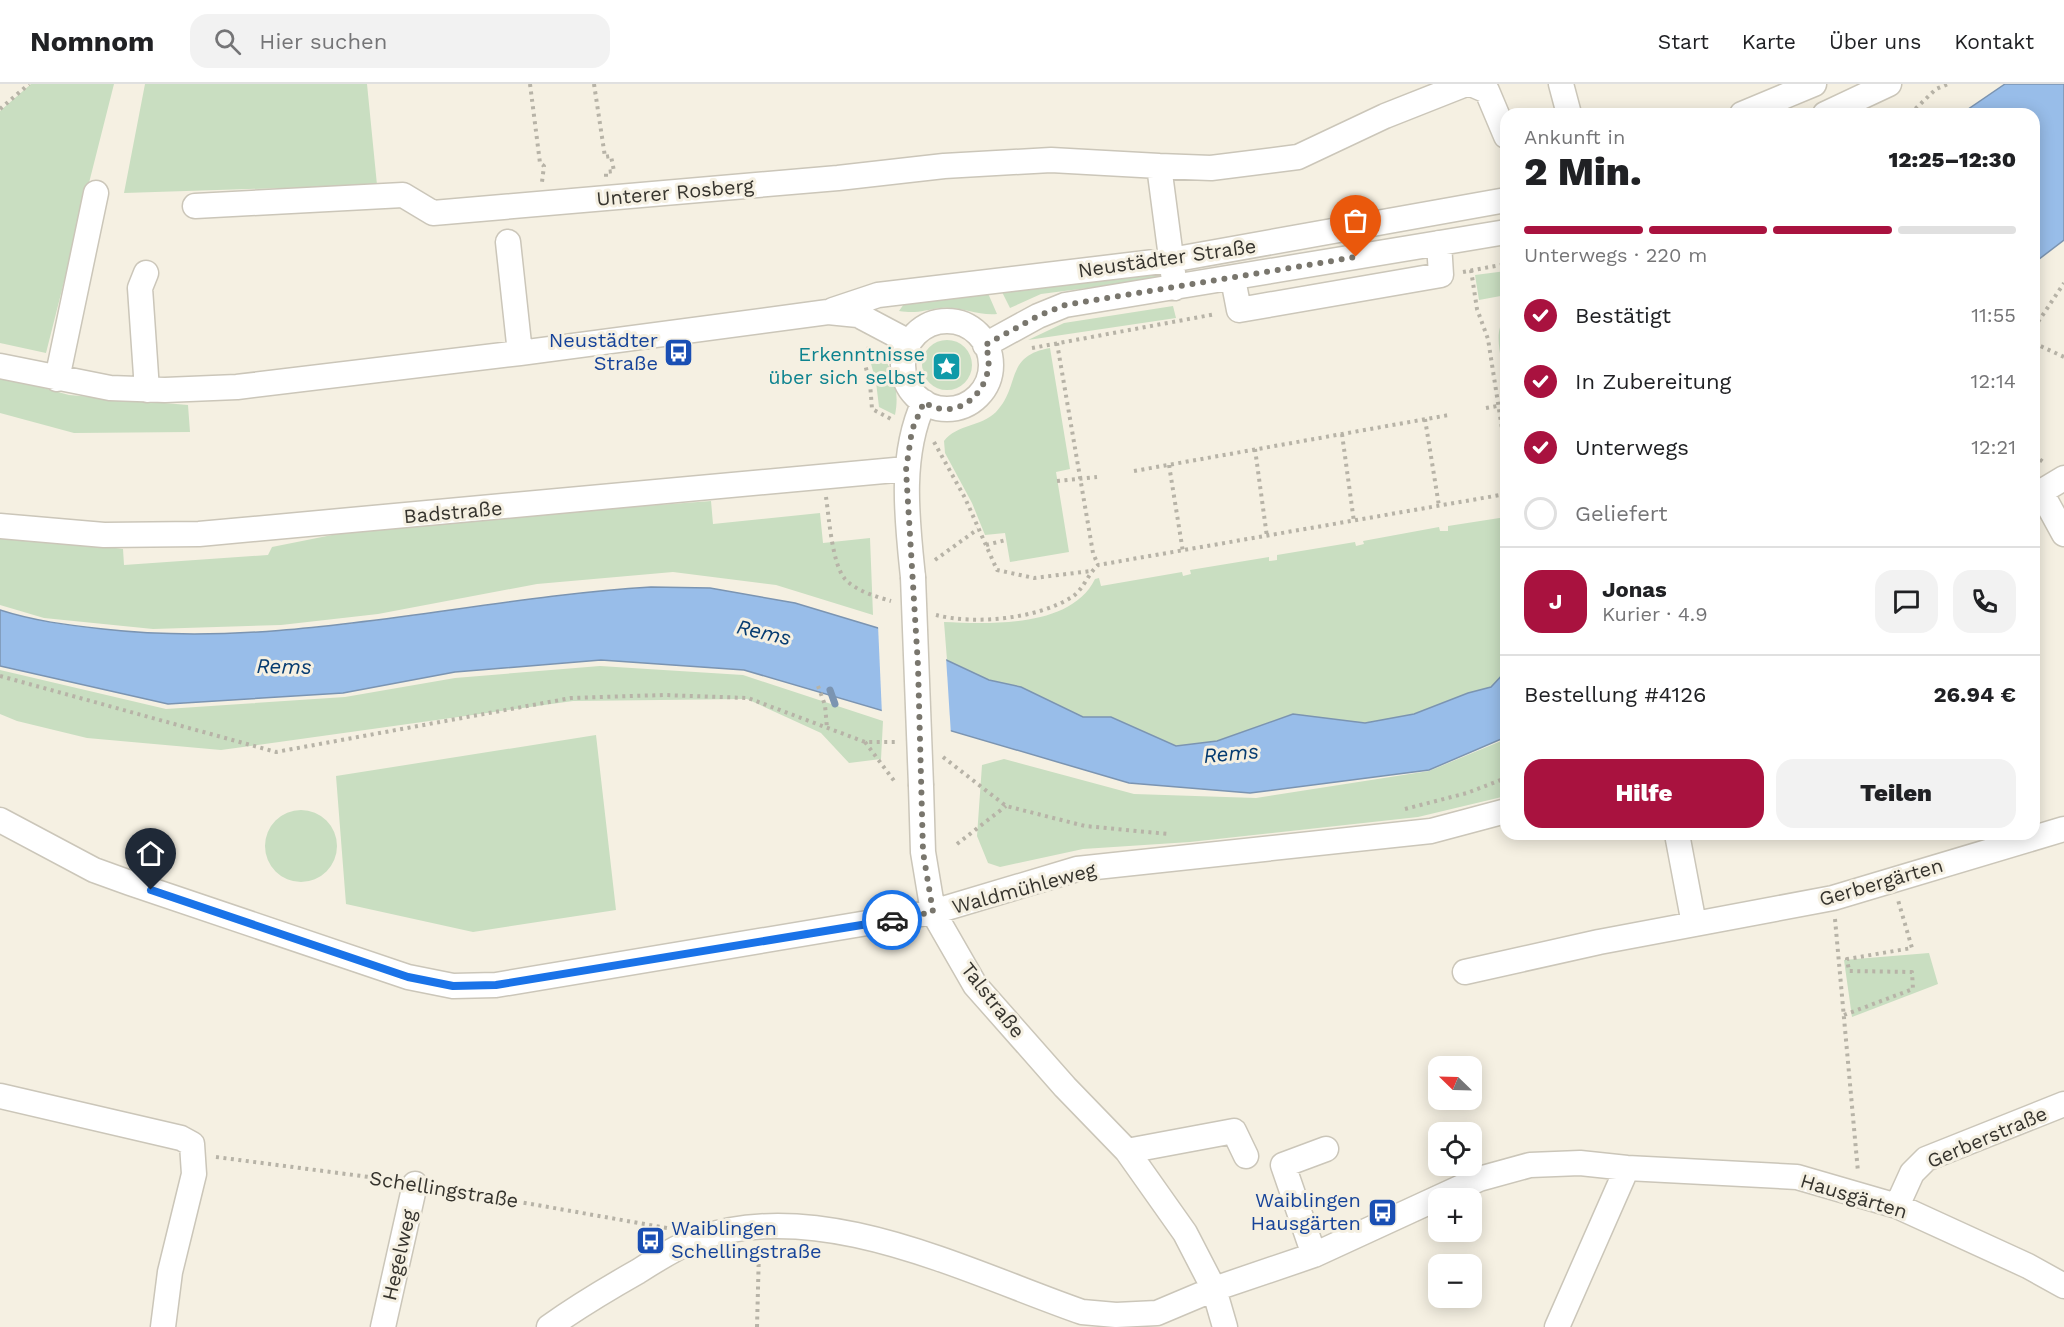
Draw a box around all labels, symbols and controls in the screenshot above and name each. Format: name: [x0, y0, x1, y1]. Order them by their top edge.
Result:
search box: [190, 14, 610, 68]
text: Nomnom: [30, 25, 154, 58]
icon: search: [211, 25, 244, 58]
text: Hier suchen: [259, 29, 387, 54]
text: Start: [1658, 29, 1709, 54]
text: Karte: [1742, 29, 1796, 54]
text: Über uns: [1829, 29, 1921, 54]
text: Kontakt: [1954, 29, 2034, 54]
text: Ankunft in: [1524, 125, 1625, 149]
text: 12:25–12:30: [1889, 147, 2016, 172]
text: 2 Min.: [1524, 149, 1642, 194]
street label: Unterer Rosberg: [595, 173, 755, 211]
pin: [1330, 195, 1381, 257]
icon: bag: [1339, 204, 1372, 237]
street label: Neustädter Straße: [1076, 234, 1258, 282]
text: Unterwegs · 220 m: [1524, 243, 1707, 267]
icon: check: [1524, 299, 1557, 332]
text: Bestätigt: [1575, 303, 1671, 328]
text: 11:55: [1971, 303, 2016, 327]
place label: Neustädter Straße: [549, 328, 658, 375]
bus stop icon: Neustädter Straße: [663, 336, 695, 368]
place label: Erkenntnisse über sich selbst: [768, 342, 926, 389]
place icon: Erkenntnisse über sich selbst: [930, 350, 962, 382]
icon: check: [1524, 365, 1557, 398]
text: In Zubereitung: [1575, 369, 1731, 394]
text: 12:14: [1971, 369, 2016, 393]
icon: check: [1524, 431, 1557, 464]
text: Unterwegs: [1575, 435, 1689, 460]
text: 12:21: [1971, 435, 2016, 459]
street label: Badstraße: [403, 496, 503, 528]
text: Geliefert: [1575, 501, 1667, 526]
button: chat: [1875, 570, 1938, 633]
button: phone: [1953, 570, 2016, 633]
text: Jonas: [1602, 577, 1667, 602]
text: J: [1549, 589, 1562, 614]
text: Kurier · 4.9: [1602, 602, 1708, 626]
water label: Rems: [734, 614, 794, 650]
water label: Rems: [256, 653, 312, 679]
text: Bestellung #4126: [1524, 682, 1706, 707]
text: 26.94 €: [1933, 682, 2016, 707]
water label: Rems: [1202, 738, 1260, 768]
button: Hilfe: [1524, 759, 1764, 828]
button: Teilen: [1776, 759, 2016, 828]
pin: [125, 828, 176, 890]
icon: home: [134, 837, 167, 870]
street label: Gerbergärten: [1816, 853, 1946, 911]
street label: Waldmühleweg: [949, 857, 1099, 919]
courier: [862, 890, 922, 950]
icon: car: [876, 904, 909, 937]
street label: Talstraße: [956, 957, 1030, 1043]
north arrow: [1428, 1056, 1482, 1110]
map controls: [1428, 1056, 1482, 1308]
street label: Gerberstraße: [1923, 1101, 2051, 1173]
button: locate: [1428, 1122, 1482, 1176]
street label: Schellingstraße: [368, 1165, 520, 1213]
street label: Hausgärten: [1798, 1168, 1910, 1224]
place label: Waiblingen Hausgärten: [1250, 1188, 1361, 1235]
button: +: [1428, 1188, 1482, 1242]
bus stop icon: Waiblingen Hausgärten: [1366, 1196, 1398, 1228]
street label: Hegelweg: [377, 1207, 421, 1303]
place label: Waiblingen Schellingstraße: [671, 1216, 822, 1263]
bus stop icon: Waiblingen Schellingstraße: [634, 1224, 666, 1256]
button: −: [1428, 1254, 1482, 1308]

